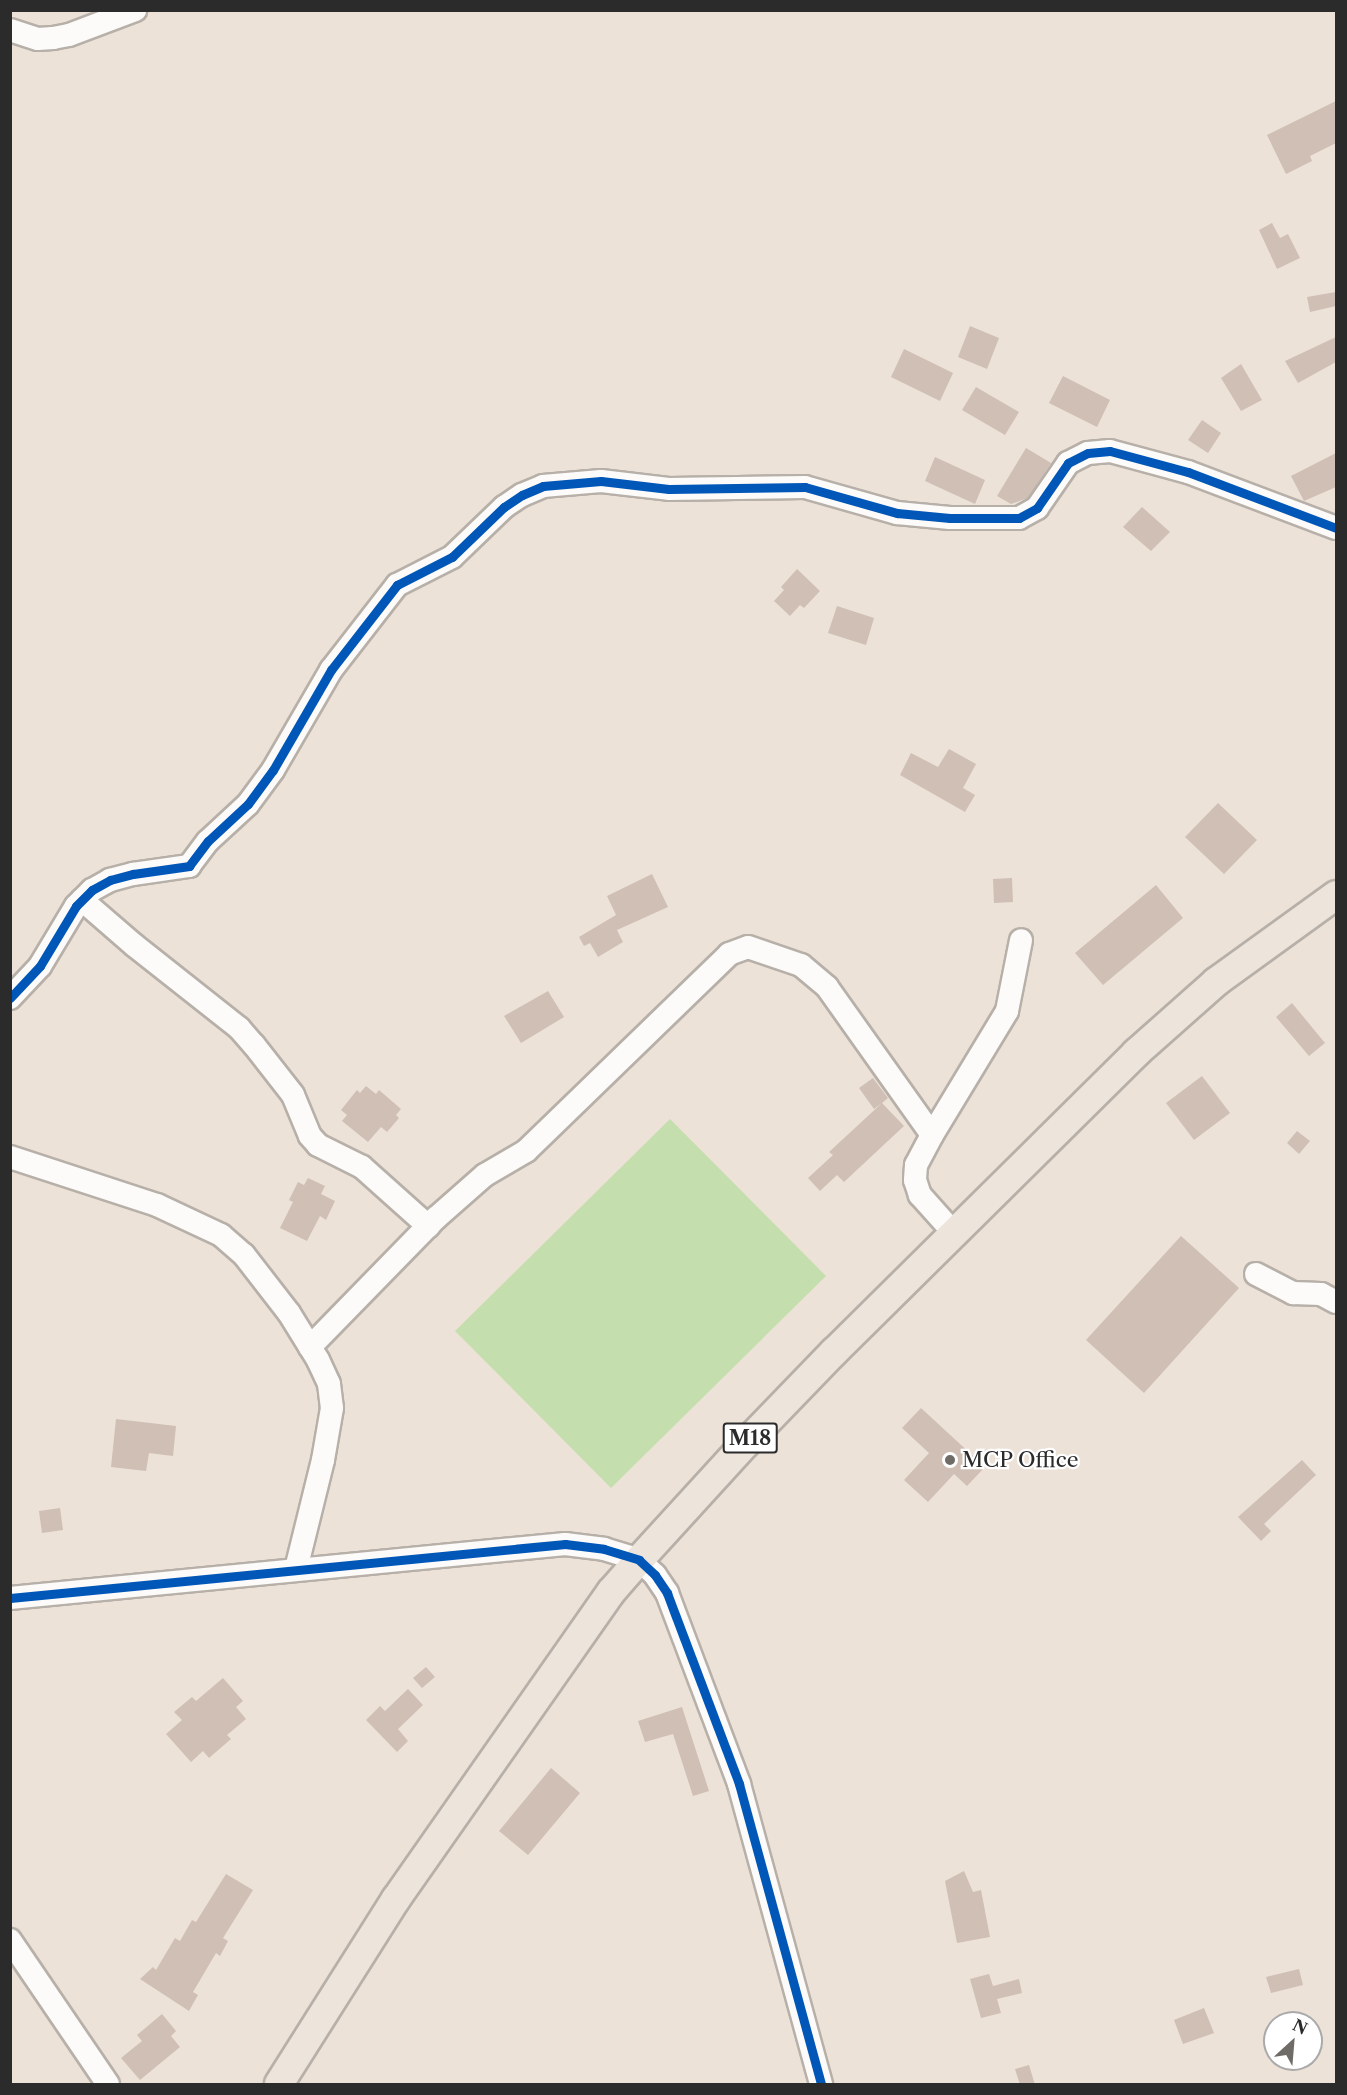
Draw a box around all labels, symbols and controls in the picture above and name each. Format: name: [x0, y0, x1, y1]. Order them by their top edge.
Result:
road number: M18: [722, 1421, 778, 1455]
place label: MCP Office: [962, 1447, 1079, 1473]
marker: MCP Office: [943, 1453, 957, 1467]
north arrow: [1263, 2011, 1323, 2071]
text: N: [1289, 2015, 1311, 2039]

